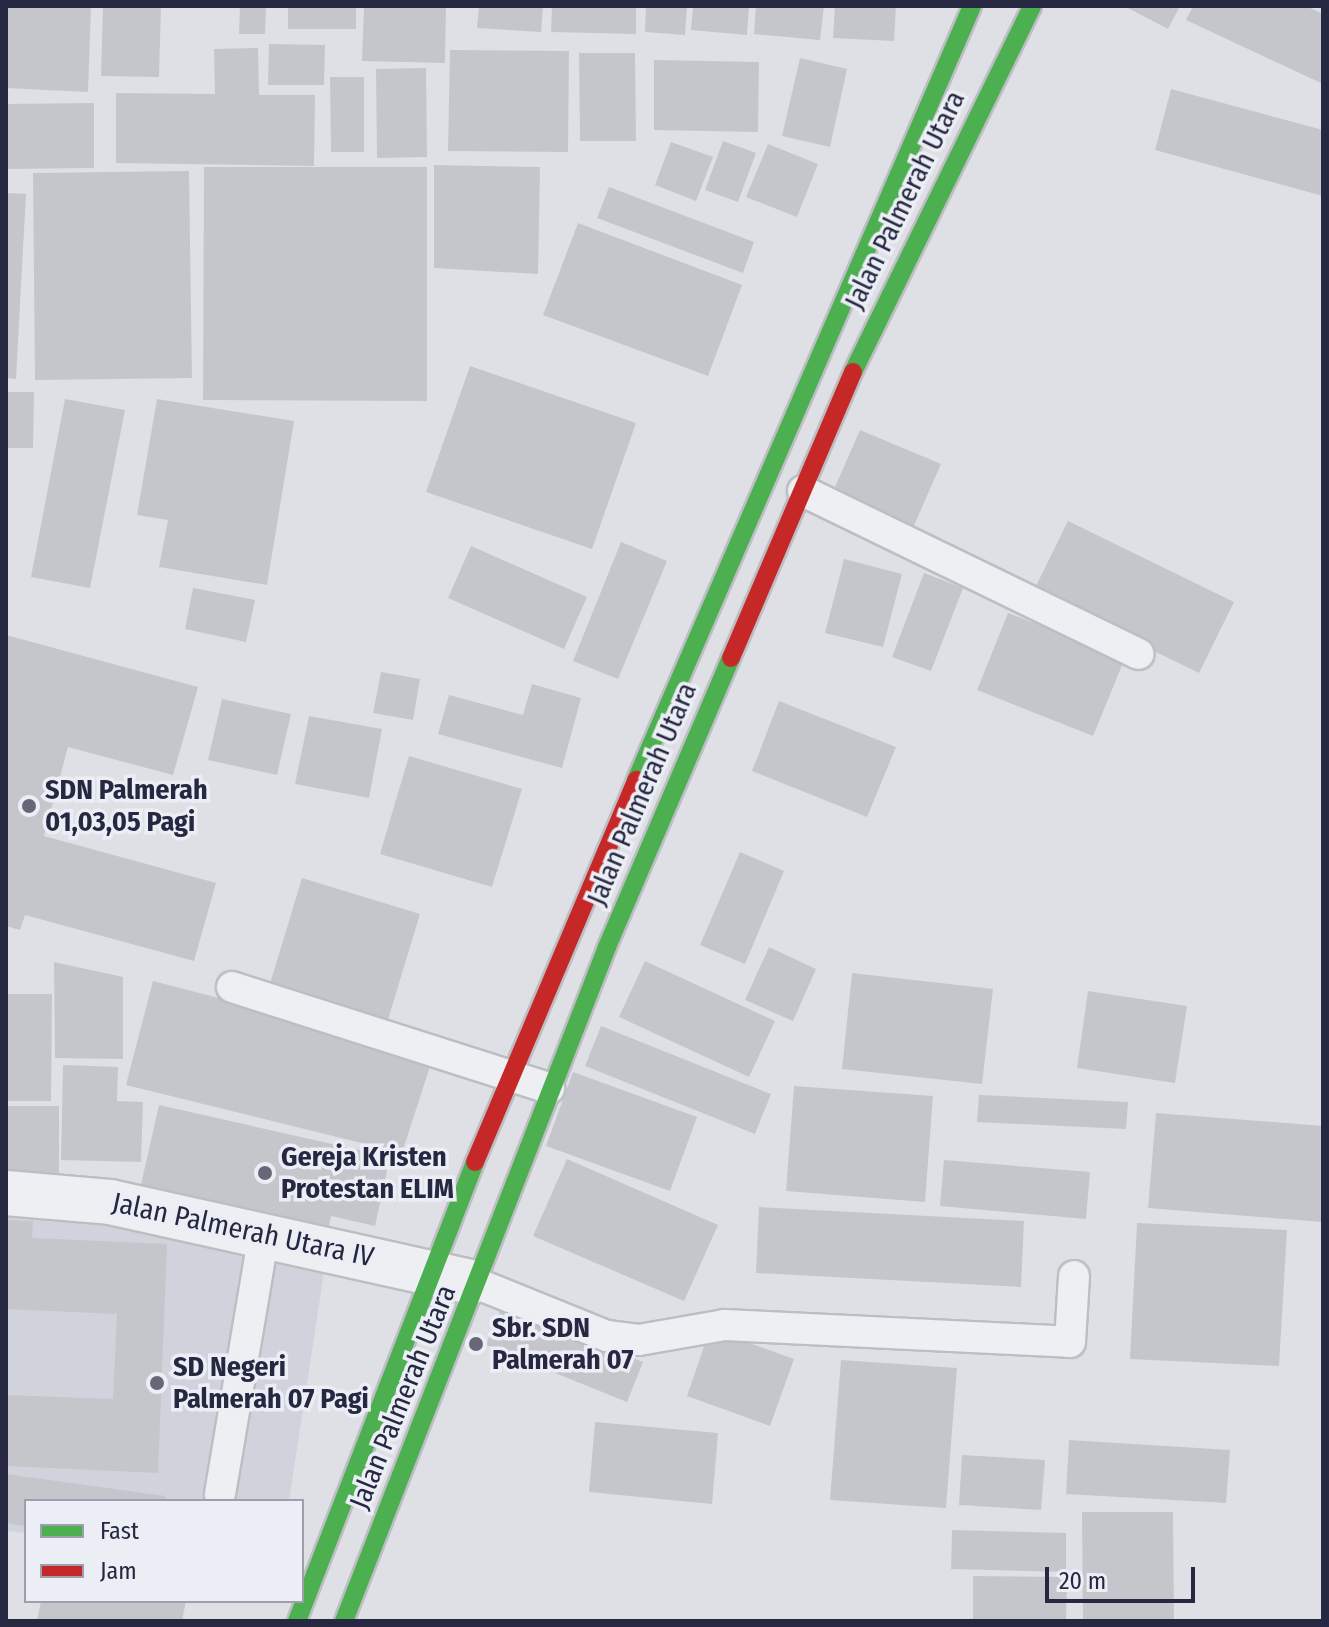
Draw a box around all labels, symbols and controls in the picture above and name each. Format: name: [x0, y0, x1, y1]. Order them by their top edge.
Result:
street label: Jalan Palmerah Utara: [838, 85, 972, 315]
street label: Jalan Palmerah Utara: [580, 678, 704, 910]
place label: SDN Palmerah 01,03,05 Pagi: [45, 773, 208, 839]
marker: SDN Palmerah 01,03,05 Pagi: [20, 797, 38, 815]
place label: Gereja Kristen Protestan ELIM: [281, 1140, 454, 1206]
marker: Gereja Kristen Protestan ELIM: [256, 1164, 274, 1182]
street label: Jalan Palmerah Utara IV: [109, 1186, 377, 1274]
street label: Jalan Palmerah Utara: [343, 1280, 463, 1514]
place label: Sbr. SDN Palmerah 07: [492, 1311, 633, 1377]
marker: Sbr. SDN Palmerah 07: [467, 1335, 485, 1353]
place label: SD Negeri Palmerah 07 Pagi: [173, 1350, 369, 1416]
marker: SD Negeri Palmerah 07 Pagi: [148, 1374, 166, 1392]
legend: [24, 1499, 304, 1603]
text: Fast: [100, 1517, 139, 1545]
scale bar: [1049, 1551, 1199, 1601]
text: Jam: [100, 1557, 137, 1585]
text: 20 m: [1059, 1567, 1106, 1595]

